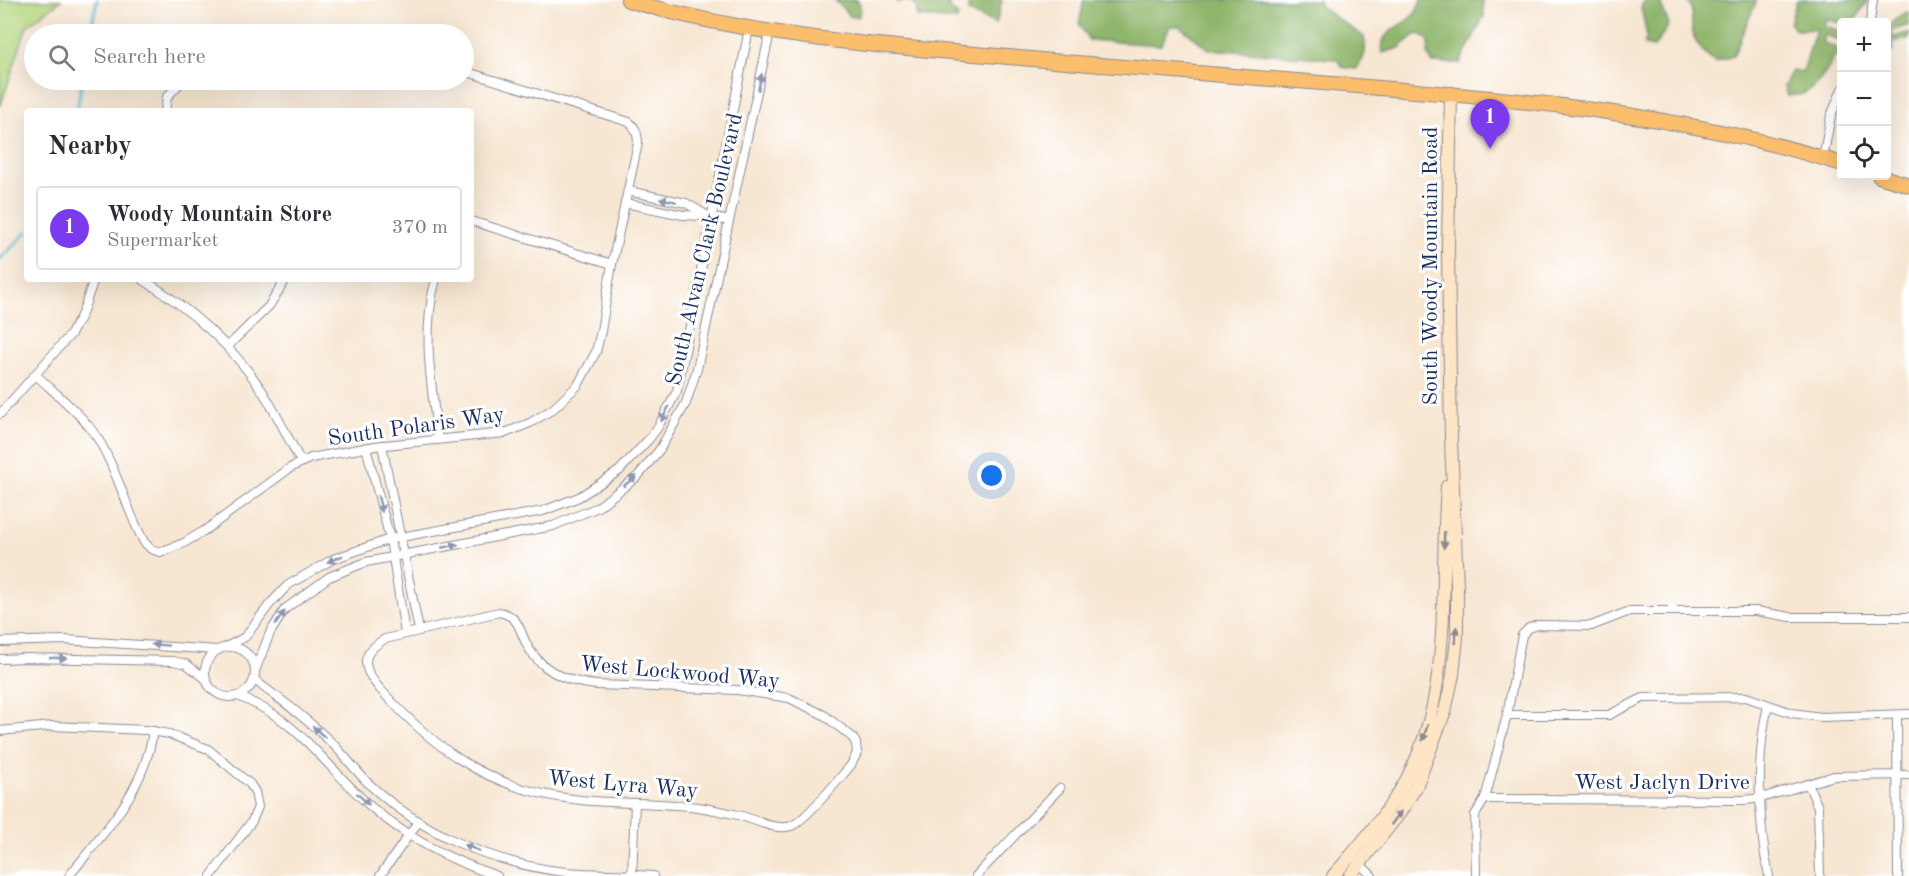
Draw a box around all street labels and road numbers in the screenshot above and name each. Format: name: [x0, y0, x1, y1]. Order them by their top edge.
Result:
street label: South Alvan Clark Boulevard: [663, 111, 747, 388]
street label: South Woody Mountain Road: [1420, 126, 1442, 406]
street label: South Polaris Way: [326, 404, 506, 450]
street label: West Lockwood Way: [579, 653, 781, 693]
street label: West Lyra Way: [547, 767, 699, 803]
street label: West Jaclyn Drive: [1574, 772, 1750, 794]

